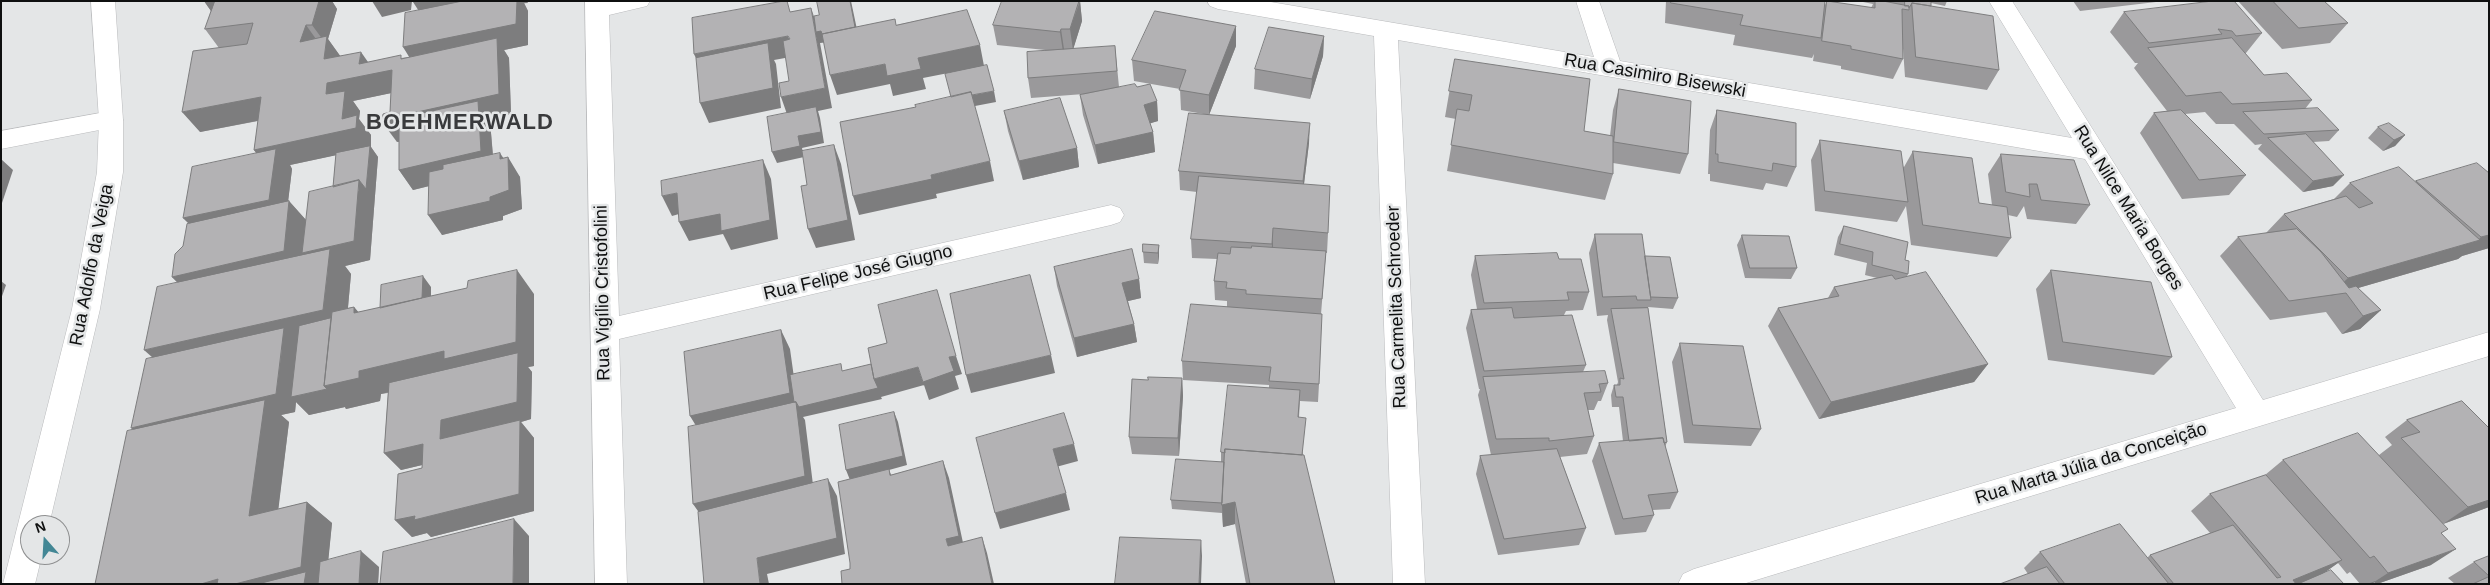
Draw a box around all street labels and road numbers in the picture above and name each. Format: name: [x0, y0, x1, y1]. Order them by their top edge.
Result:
street label: Rua Casimiro Bisewski: [1563, 49, 1747, 103]
street label: Rua Nilce Maria Borges: [2068, 122, 2188, 294]
street label: Rua Adolfo da Veiga: [66, 182, 118, 348]
street label: Rua Vigílio Cristofolini: [591, 205, 615, 381]
street label: Rua Carmelita Schroeder: [1383, 205, 1411, 409]
street label: Rua Felipe José Giugno: [761, 241, 955, 305]
street label: Rua Marta Júlia da Conceição: [1973, 418, 2209, 510]

